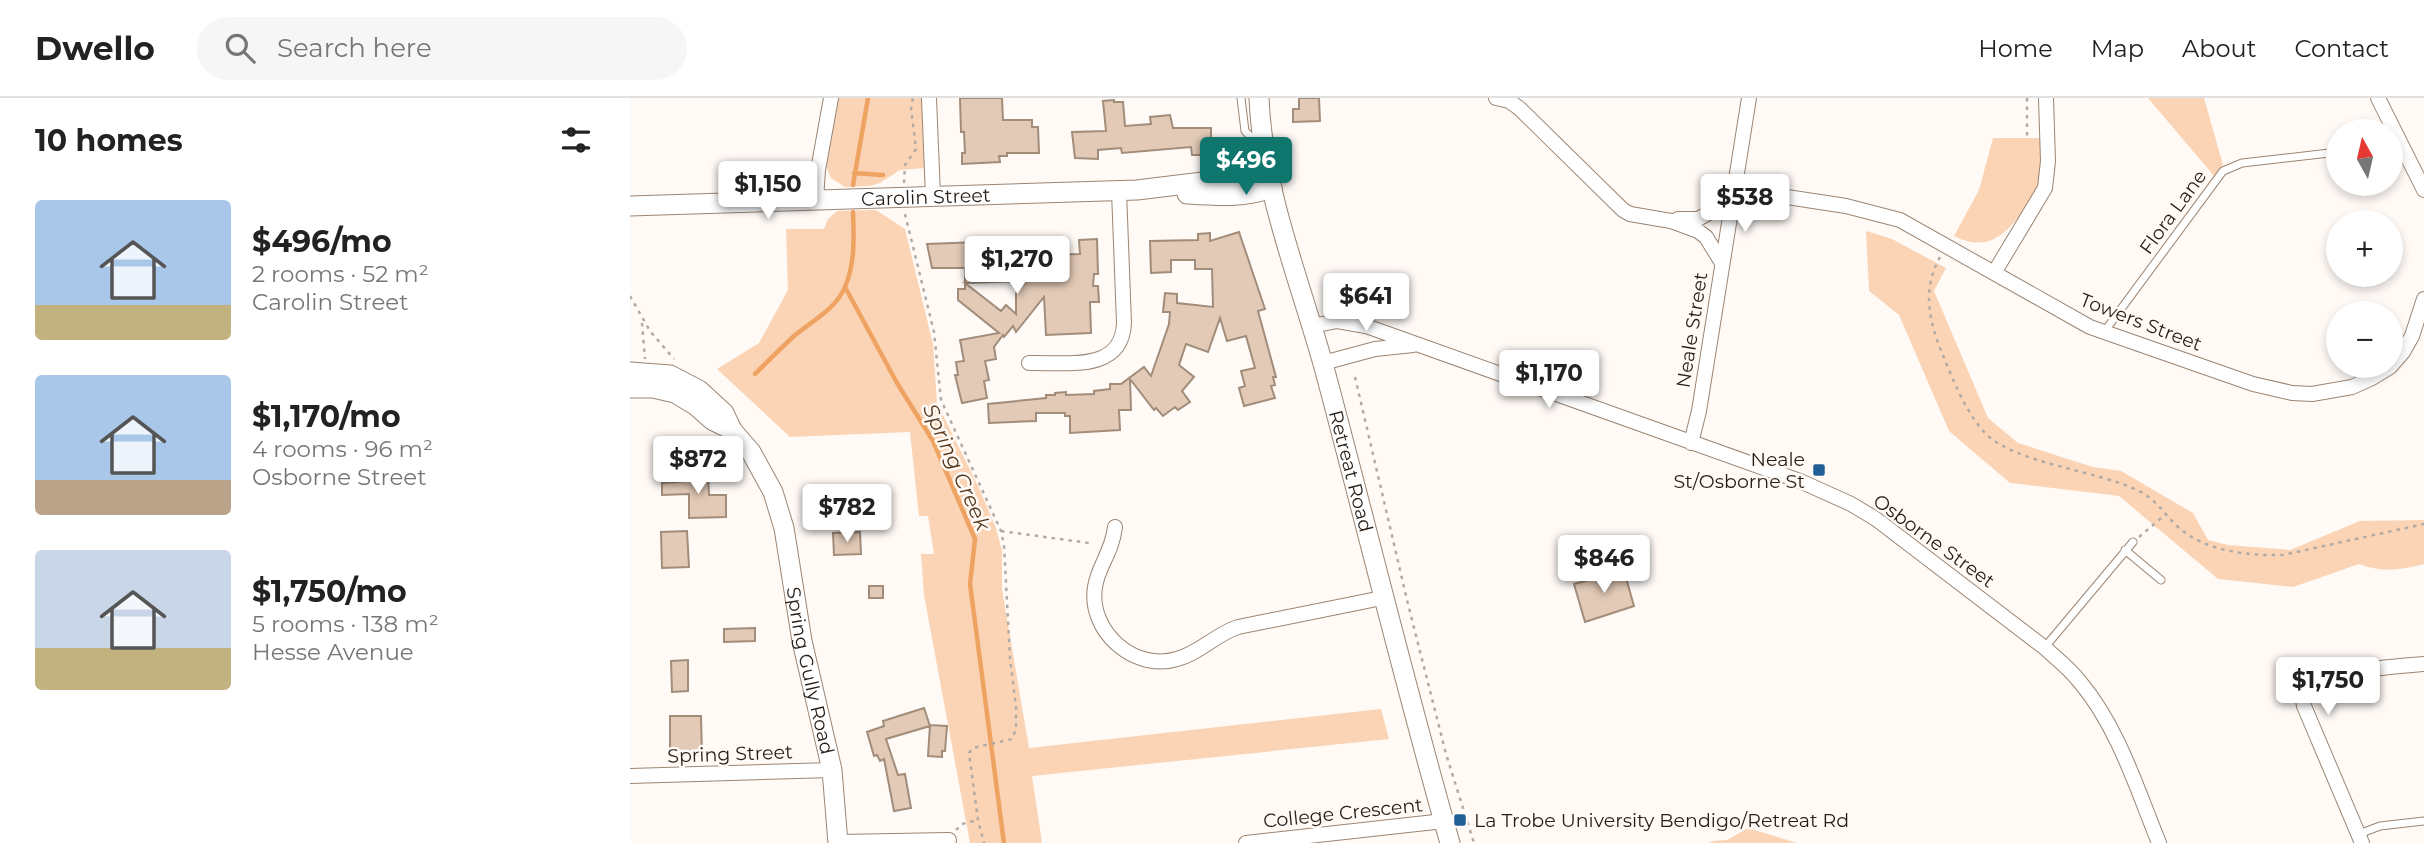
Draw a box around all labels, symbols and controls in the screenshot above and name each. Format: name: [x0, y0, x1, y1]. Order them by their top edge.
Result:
search box: [197, 17, 687, 80]
text: Dwello: [35, 28, 155, 68]
icon: search: [221, 29, 259, 67]
text: Search here: [277, 32, 432, 64]
text: Home: [1978, 34, 2053, 63]
text: Map: [2091, 34, 2144, 63]
text: About: [2182, 34, 2256, 63]
text: Contact: [2294, 34, 2389, 63]
north arrow: [2326, 119, 2403, 196]
map controls: [2326, 119, 2403, 378]
icon: filters: [557, 121, 595, 159]
text: 10 homes: [35, 122, 183, 159]
pin: $496: [1205, 138, 1287, 197]
text: $496: [1216, 146, 1276, 174]
pin: $1,150: [711, 162, 825, 221]
street label: Flora Lane: [2135, 165, 2211, 259]
text: $1,150: [734, 170, 802, 198]
pin: $538: [1704, 174, 1786, 234]
street label: Carolin Street: [861, 183, 991, 210]
text: $538: [1716, 183, 1774, 211]
button: +: [2326, 210, 2403, 287]
text: $496/mo: [252, 223, 392, 260]
icon: home: [91, 228, 175, 312]
pin: $1,270: [960, 236, 1074, 296]
text: $1,270: [981, 245, 1053, 273]
text: 2 rooms · 52 m²: [252, 260, 429, 288]
street label: Neale Street: [1672, 270, 1713, 390]
pin: $641: [1325, 274, 1407, 333]
text: $641: [1339, 282, 1393, 310]
text: Carolin Street: [252, 288, 409, 316]
street label: Towers Street: [2077, 288, 2205, 356]
button: −: [2326, 301, 2403, 378]
pin: $1,170: [1492, 350, 1606, 410]
text: $1,170: [1515, 359, 1583, 387]
text: $1,170/mo: [252, 398, 401, 435]
water label: Spring Creek: [918, 400, 997, 536]
icon: home: [91, 403, 175, 487]
street label: Retreat Road: [1324, 407, 1378, 534]
text: 4 rooms · 96 m²: [252, 435, 433, 463]
pin: $872: [657, 436, 739, 496]
text: $872: [669, 445, 727, 473]
place label: Neale St/Osborne St: [1673, 448, 1805, 493]
marker: Neale St/Osborne St: [1811, 462, 1827, 478]
text: Osborne Street: [252, 463, 427, 491]
pin: $782: [806, 484, 888, 544]
street label: Osborne Street: [1869, 489, 1999, 593]
text: $782: [818, 493, 876, 521]
pin: $846: [1563, 536, 1645, 595]
text: $846: [1574, 544, 1634, 572]
text: $1,750/mo: [252, 573, 407, 610]
icon: home: [91, 578, 175, 662]
street label: Spring Gully Road: [782, 585, 839, 757]
text: 5 rooms · 138 m²: [252, 610, 439, 638]
text: Hesse Avenue: [252, 638, 414, 666]
pin: $1,750: [2271, 658, 2385, 717]
text: $1,750: [2292, 666, 2364, 694]
street label: Spring Street: [667, 740, 793, 768]
street label: College Crescent: [1262, 793, 1424, 833]
place label: La Trobe University Bendigo/Retreat Rd: [1474, 809, 1849, 832]
marker: La Trobe University Bendigo/Retreat Rd: [1452, 812, 1468, 828]

